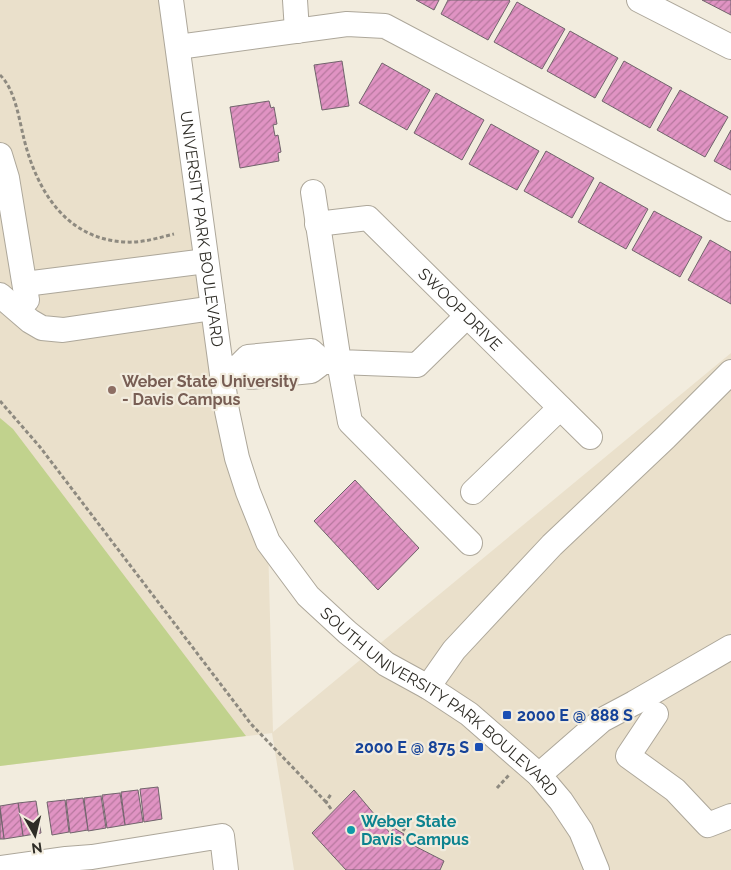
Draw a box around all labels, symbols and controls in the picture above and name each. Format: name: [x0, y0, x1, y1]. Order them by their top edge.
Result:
street label: UNIVERSITY PARK BOULEVARD: [177, 110, 228, 348]
street label: SWOOP DRIVE: [414, 264, 506, 355]
place label: Weber State University - Davis Campus: [122, 372, 298, 409]
marker: Weber State University - Davis Campus: [106, 384, 118, 396]
street label: SOUTH UNIVERSITY PARK BOULEVARD: [317, 603, 562, 800]
place label: 2000 E @ 888 S: [517, 706, 633, 725]
marker: 2000 E @ 888 S: [501, 709, 513, 721]
place label: 2000 E @ 875 S: [355, 738, 469, 757]
marker: 2000 E @ 875 S: [473, 741, 485, 753]
north arrow: [10, 810, 60, 860]
place label: Weber State Davis Campus: [361, 812, 469, 849]
marker: Weber State Davis Campus: [345, 824, 357, 836]
text: N: [30, 839, 43, 857]

